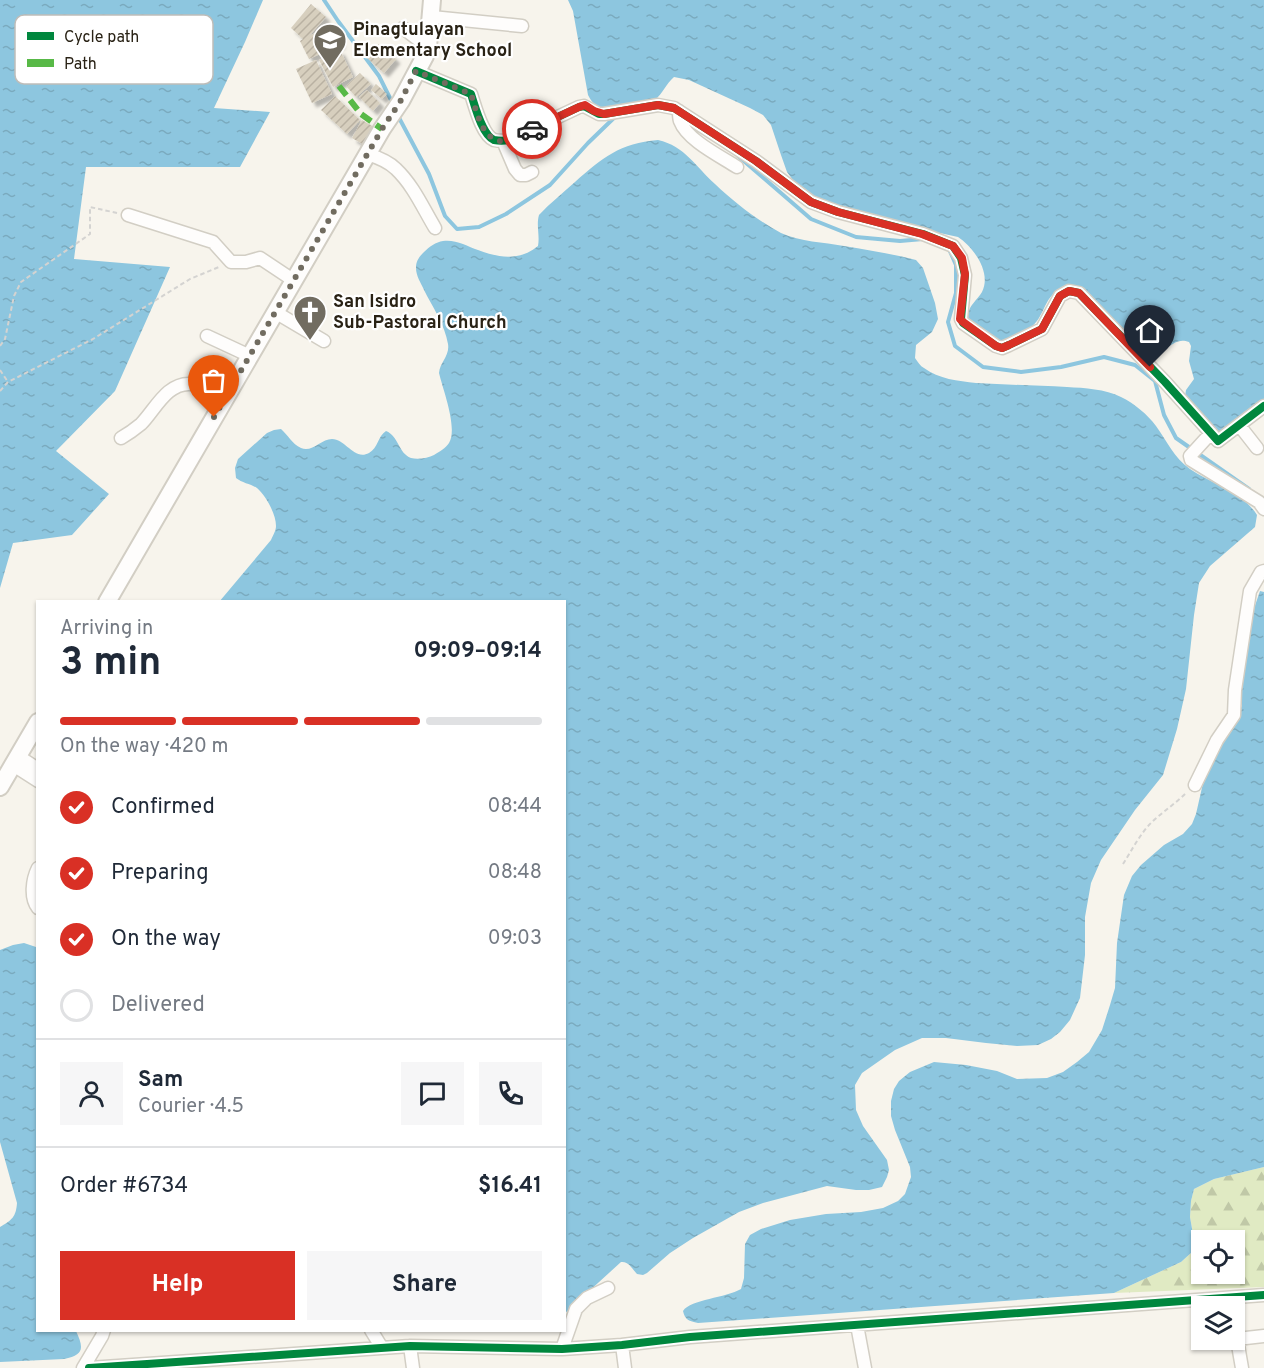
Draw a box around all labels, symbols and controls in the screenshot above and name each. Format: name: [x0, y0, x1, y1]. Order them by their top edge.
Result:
legend: [15, 15, 213, 84]
place label: Pinagtulayan Elementary School: [353, 19, 512, 63]
school or university icon: Pinagtulayan Elementary School: [312, 22, 348, 69]
text: Cycle path: [64, 28, 139, 48]
text: Path: [64, 55, 97, 75]
courier: [502, 99, 562, 159]
icon: car: [516, 113, 549, 146]
place label: San Isidro Sub-Pastoral Church: [333, 291, 507, 335]
church icon: San Isidro Sub-Pastoral Church: [292, 294, 328, 341]
pin: [1124, 305, 1175, 367]
icon: home: [1133, 314, 1166, 347]
pin: [188, 355, 239, 417]
icon: bag: [197, 364, 230, 397]
text: Arriving in: [60, 616, 153, 642]
text: 09:09–09:14: [413, 638, 542, 665]
text: 3 min: [60, 640, 161, 689]
text: On the way · 420 m: [60, 734, 229, 760]
icon: check: [60, 791, 93, 824]
text: Confirmed: [111, 794, 215, 821]
text: 08:44: [488, 794, 542, 820]
icon: check: [60, 857, 93, 890]
text: Preparing: [111, 860, 209, 887]
text: 08:48: [488, 860, 542, 886]
icon: check: [60, 923, 93, 956]
text: On the way: [111, 926, 221, 953]
text: 09:03: [488, 926, 542, 952]
text: Delivered: [111, 992, 205, 1019]
button: person: [60, 1062, 123, 1125]
button: chat: [401, 1062, 464, 1125]
button: phone: [479, 1062, 542, 1125]
text: Sam: [138, 1067, 183, 1094]
text: Courier · 4.5: [138, 1094, 244, 1120]
text: Order #6734: [60, 1173, 188, 1200]
text: $16.41: [478, 1173, 542, 1200]
map controls: [1191, 1230, 1245, 1350]
button: locate: [1191, 1230, 1245, 1284]
button: Help: [60, 1251, 295, 1320]
button: Share: [307, 1251, 542, 1320]
button: layers: [1191, 1296, 1245, 1350]

